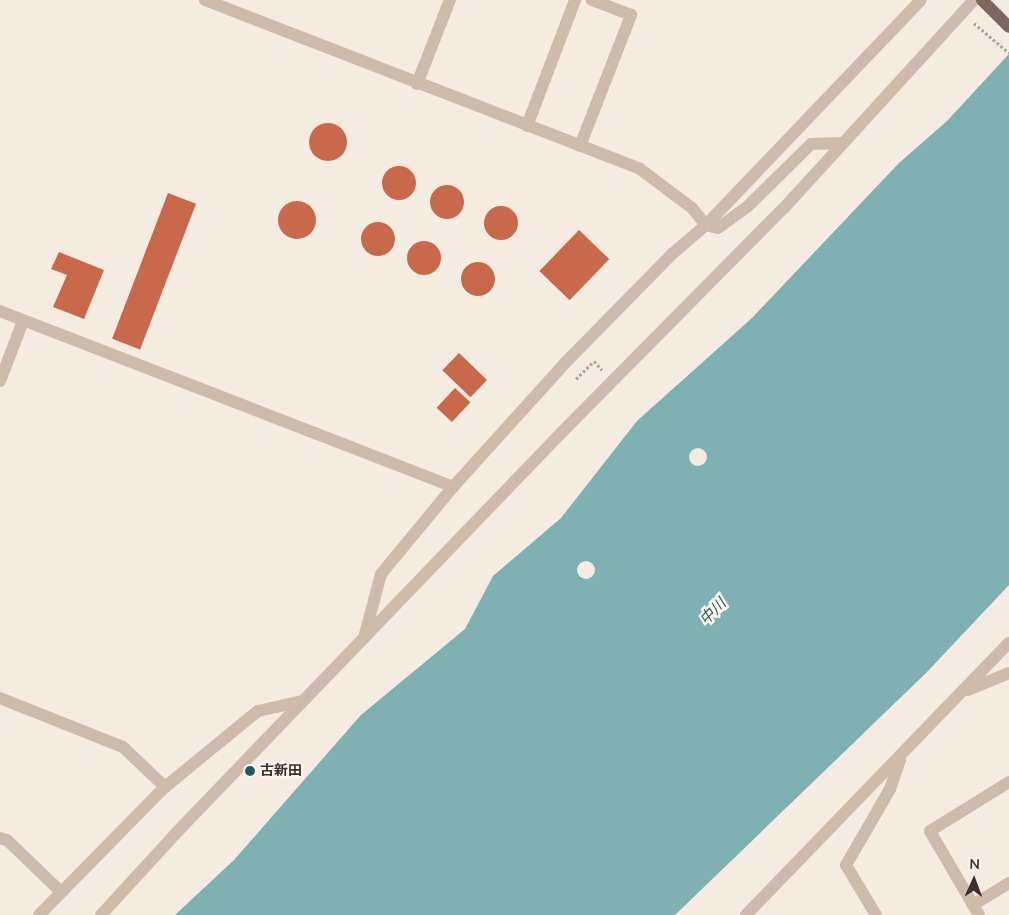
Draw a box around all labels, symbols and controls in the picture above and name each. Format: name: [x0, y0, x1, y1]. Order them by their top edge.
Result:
water label: 中川: [696, 595, 730, 629]
place label: 古新田: [260, 763, 302, 779]
marker: 古新田: [244, 765, 256, 777]
north arrow: [949, 855, 999, 905]
text: N: [969, 855, 980, 874]

